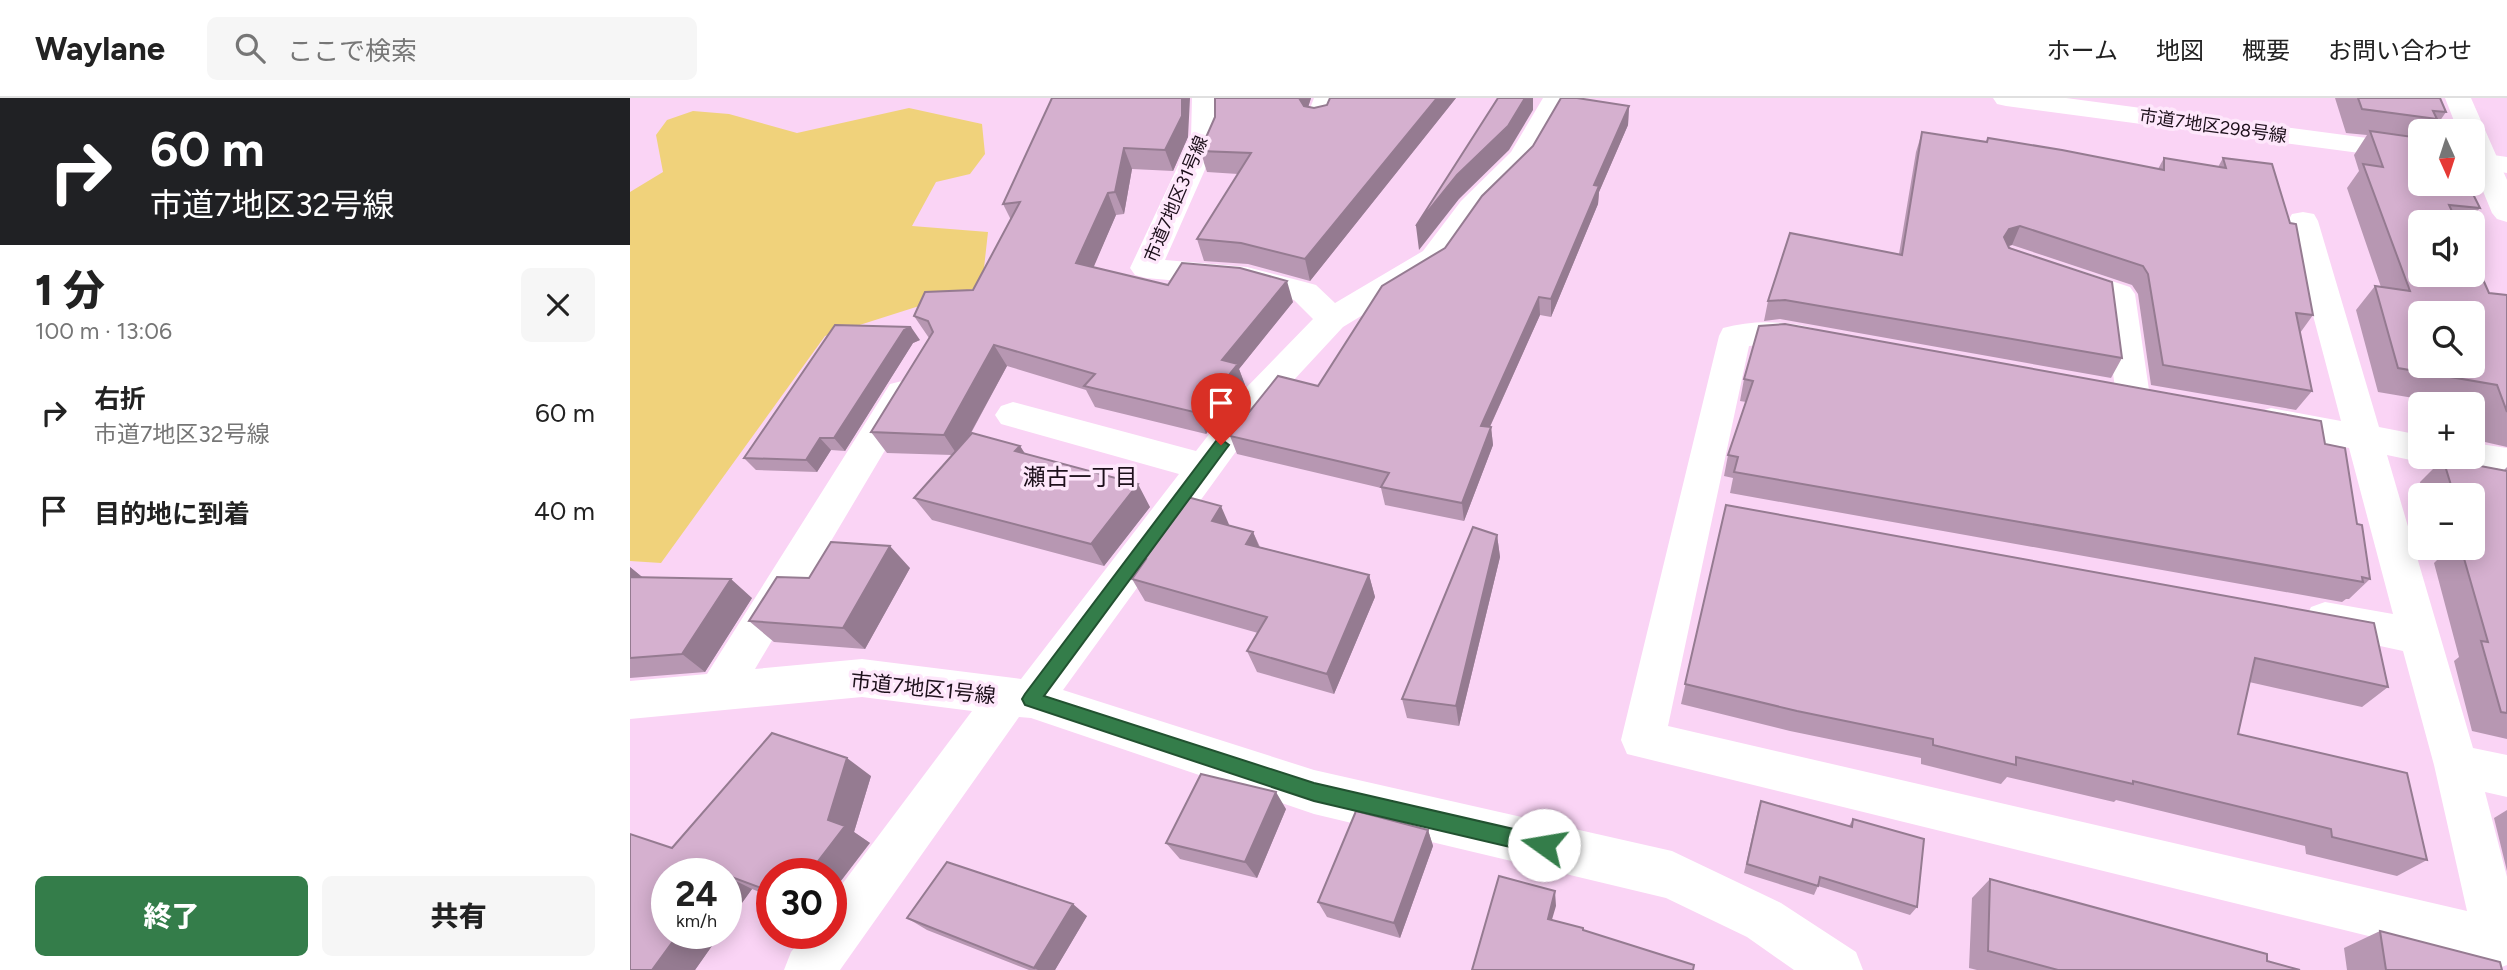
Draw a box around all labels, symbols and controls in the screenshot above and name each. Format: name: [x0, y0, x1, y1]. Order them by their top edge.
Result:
search box: [207, 17, 697, 80]
text: Waylane: [35, 29, 165, 68]
icon: search: [231, 29, 269, 67]
text: ここで検索: [287, 35, 417, 67]
text: ホーム: [2047, 36, 2118, 65]
text: 地図: [2156, 36, 2204, 65]
text: 概要: [2242, 36, 2290, 65]
text: お問い合わせ: [2328, 36, 2472, 65]
street label: 市道7地区298号線: [2138, 105, 2288, 147]
text: 60 m: [150, 119, 265, 178]
north arrow: [2408, 119, 2485, 196]
map controls: [2408, 119, 2485, 560]
icon: right: [35, 126, 126, 217]
street label: 市道7地区31号線: [1140, 133, 1212, 265]
text: 市道7地区32号線: [150, 186, 394, 224]
button: sound: [2408, 210, 2485, 287]
text: 1 分: [35, 265, 105, 316]
button: close: [521, 268, 595, 342]
button: search: [2408, 301, 2485, 378]
text: 100 m · 13:06: [35, 317, 172, 345]
pin: [1191, 373, 1251, 445]
text: 右折: [94, 383, 146, 415]
icon: arrive: [1202, 384, 1240, 422]
button: +: [2408, 392, 2485, 469]
icon: right: [35, 394, 73, 432]
text: 60 m: [535, 397, 595, 429]
text: 市道7地区32号線: [94, 420, 270, 448]
district label: 瀬古一丁目: [1023, 463, 1138, 491]
button: −: [2408, 483, 2485, 560]
icon: arrive: [35, 492, 73, 530]
text: 40 m: [534, 495, 595, 527]
text: 目的地に到着: [94, 498, 250, 530]
street label: 市道7地区1号線: [849, 668, 997, 708]
position arrow: [1507, 808, 1581, 882]
speed limit sign: 30: [756, 858, 847, 949]
text: 24: [675, 873, 718, 915]
button: 終了: [35, 876, 308, 956]
button: 共有: [322, 876, 595, 956]
text: km/h: [676, 910, 717, 932]

